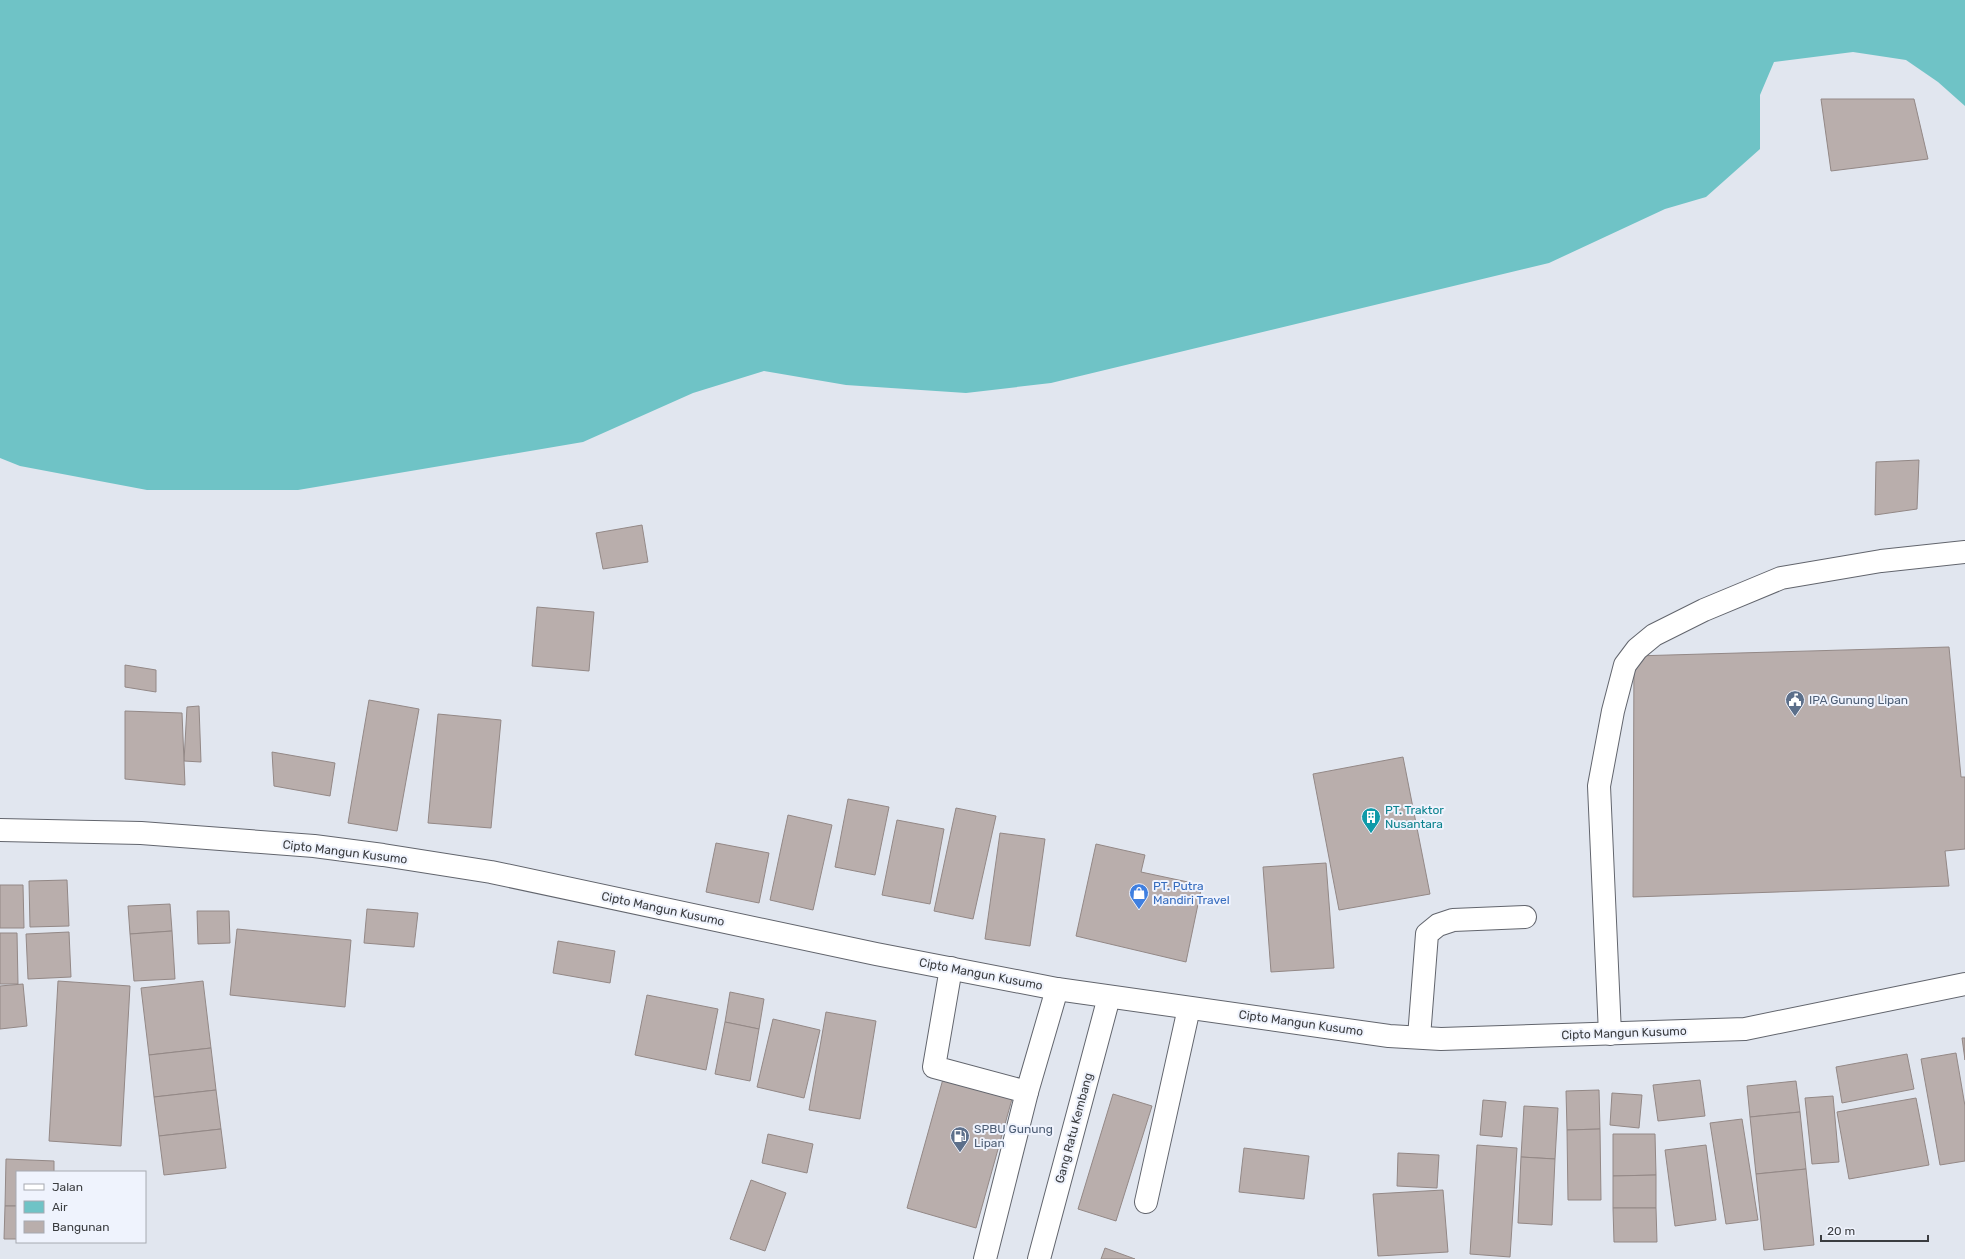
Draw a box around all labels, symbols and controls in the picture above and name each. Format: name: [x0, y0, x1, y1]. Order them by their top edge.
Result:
public building icon: IPA Gunung Lipan: [1784, 689, 1806, 717]
place label: IPA Gunung Lipan: [1809, 693, 1908, 707]
place label: PT. Traktor Nusantara: [1385, 803, 1444, 831]
building icon: PT. Traktor Nusantara: [1360, 806, 1382, 834]
street label: Cipto Mangun Kusumo: [282, 837, 408, 867]
place label: PT. Putra Mandiri Travel: [1153, 879, 1230, 907]
shop icon: PT. Putra Mandiri Travel: [1128, 882, 1150, 910]
street label: Cipto Mangun Kusumo: [600, 889, 726, 929]
street label: Cipto Mangun Kusumo: [918, 955, 1044, 993]
street label: Cipto Mangun Kusumo: [1238, 1007, 1364, 1039]
street label: Cipto Mangun Kusumo: [1561, 1024, 1687, 1042]
street label: Gang Ratu Kembang: [1052, 1071, 1096, 1185]
place label: SPBU Gunung Lipan: [974, 1122, 1053, 1150]
fuel station icon: SPBU Gunung Lipan: [949, 1125, 971, 1153]
legend: [16, 1171, 146, 1243]
text: Jalan: [52, 1180, 83, 1194]
text: Air: [52, 1200, 68, 1214]
scale bar: [1821, 1217, 1928, 1243]
text: Bangunan: [52, 1220, 109, 1234]
text: 20 m: [1827, 1224, 1855, 1238]

